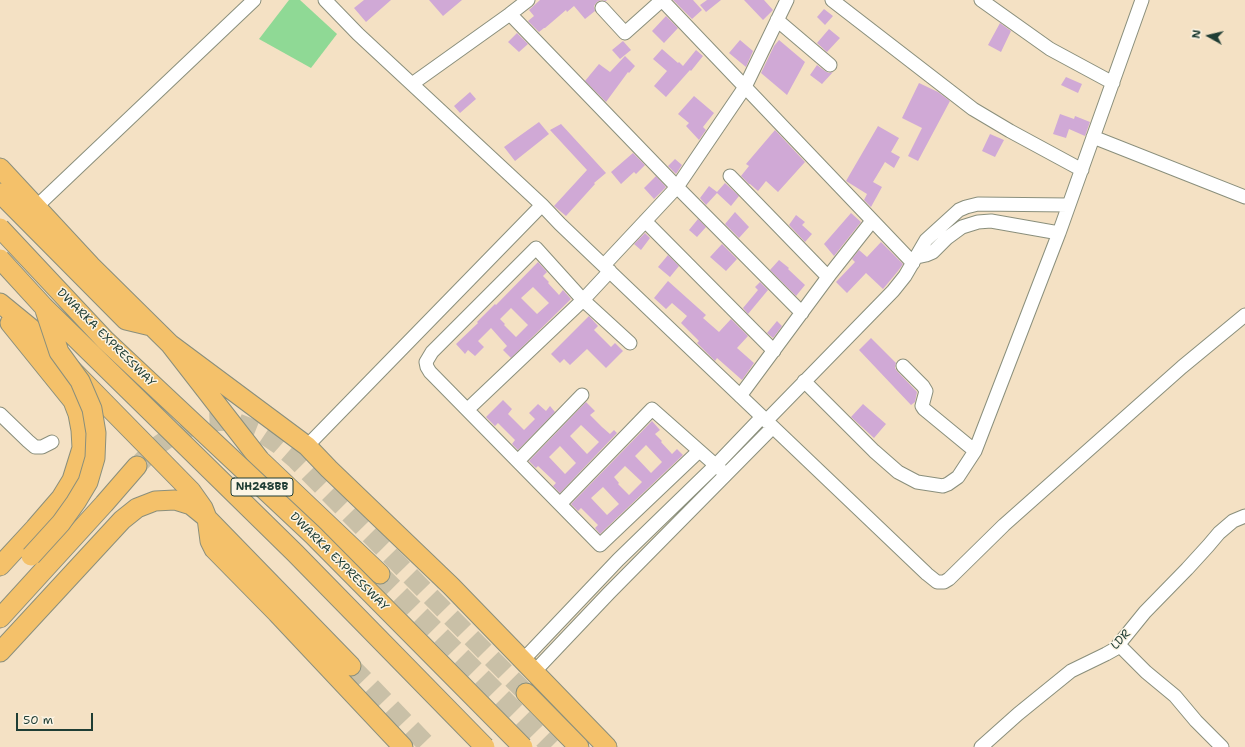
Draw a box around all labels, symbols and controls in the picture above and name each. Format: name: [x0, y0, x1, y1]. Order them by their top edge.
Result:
north arrow: [1189, 16, 1229, 56]
text: N: [1189, 29, 1205, 40]
street label: DWARKA EXPRESSWAY: [54, 286, 158, 390]
road number: NH248BB: [231, 478, 293, 496]
street label: DWARKA EXPRESSWAY: [287, 510, 391, 614]
street label: LDR: [1108, 627, 1134, 653]
scale bar: [18, 705, 95, 731]
text: 50 m: [23, 712, 53, 728]

